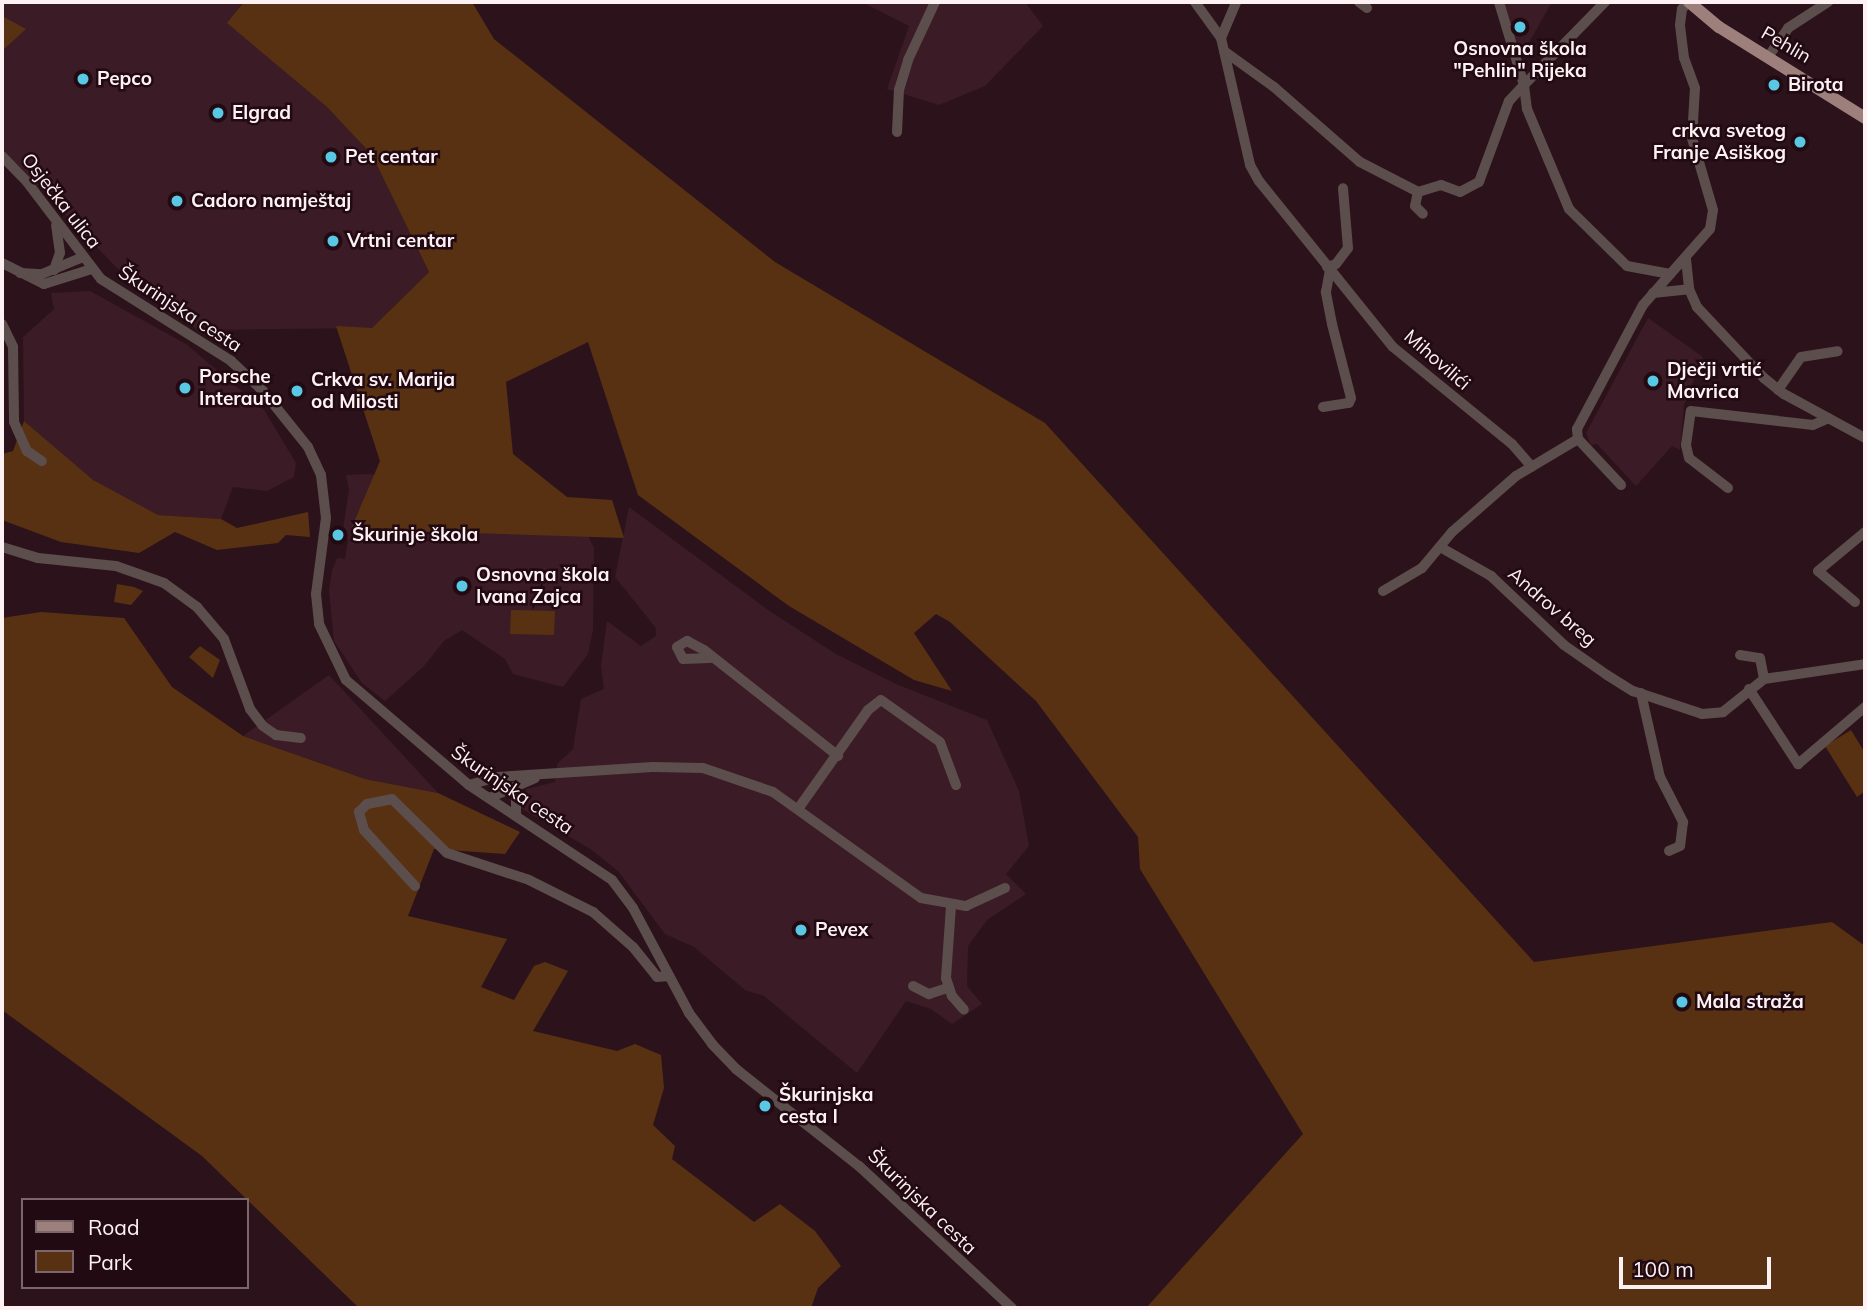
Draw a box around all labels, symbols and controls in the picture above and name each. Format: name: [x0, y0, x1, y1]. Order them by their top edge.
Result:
marker: Osnovna škola "Pehlin" Rijeka: [1512, 19, 1528, 35]
street label: Pehlin: [1757, 22, 1815, 68]
place label: Osnovna škola "Pehlin" Rijeka: [1453, 38, 1587, 82]
place label: Pepco: [97, 68, 152, 90]
marker: Pepco: [75, 71, 91, 87]
place label: Birota: [1788, 74, 1844, 96]
marker: Birota: [1766, 77, 1782, 93]
place label: Elgrad: [232, 102, 291, 124]
marker: Elgrad: [210, 105, 226, 121]
place label: crkva svetog Franje Asiškog: [1653, 120, 1786, 164]
marker: crkva svetog Franje Asiškog: [1792, 134, 1808, 150]
place label: Pet centar: [345, 146, 438, 168]
street label: Osječka ulica: [17, 149, 105, 253]
marker: Pet centar: [323, 149, 339, 165]
place label: Cadoro namještaj: [191, 190, 351, 212]
marker: Cadoro namještaj: [169, 193, 185, 209]
place label: Vrtni centar: [347, 230, 454, 252]
marker: Vrtni centar: [325, 233, 341, 249]
street label: Škurinjska cesta: [114, 261, 246, 357]
street label: Mihovilići: [1399, 325, 1475, 395]
place label: Dječji vrtić Mavrica: [1667, 359, 1762, 403]
place label: Porsche Interauto: [199, 366, 282, 410]
place label: Crkva sv. Marija od Milosti: [311, 369, 455, 413]
marker: Dječji vrtić Mavrica: [1645, 373, 1661, 389]
marker: Porsche Interauto: [177, 380, 193, 396]
marker: Crkva sv. Marija od Milosti: [289, 383, 305, 399]
place label: Škurinje škola: [352, 524, 478, 546]
marker: Škurinje škola: [330, 527, 346, 543]
street label: Androv breg: [1503, 563, 1601, 651]
place label: Osnovna škola Ivana Zajca: [476, 564, 610, 608]
marker: Osnovna škola Ivana Zajca: [454, 578, 470, 594]
street label: Škurinjska cesta: [447, 741, 577, 839]
place label: Pevex: [815, 919, 868, 941]
marker: Pevex: [793, 922, 809, 938]
place label: Mala straža: [1696, 991, 1804, 1013]
marker: Mala straža: [1674, 994, 1690, 1010]
place label: Škurinjska cesta I: [779, 1084, 874, 1128]
marker: Škurinjska cesta I: [757, 1098, 773, 1114]
street label: Škurinjska cesta: [863, 1144, 981, 1260]
legend: [21, 1198, 248, 1289]
text: Road: [88, 1214, 139, 1240]
scale bar: [1622, 1244, 1774, 1288]
text: Park: [88, 1249, 132, 1275]
text: 100 m: [1632, 1256, 1694, 1282]

